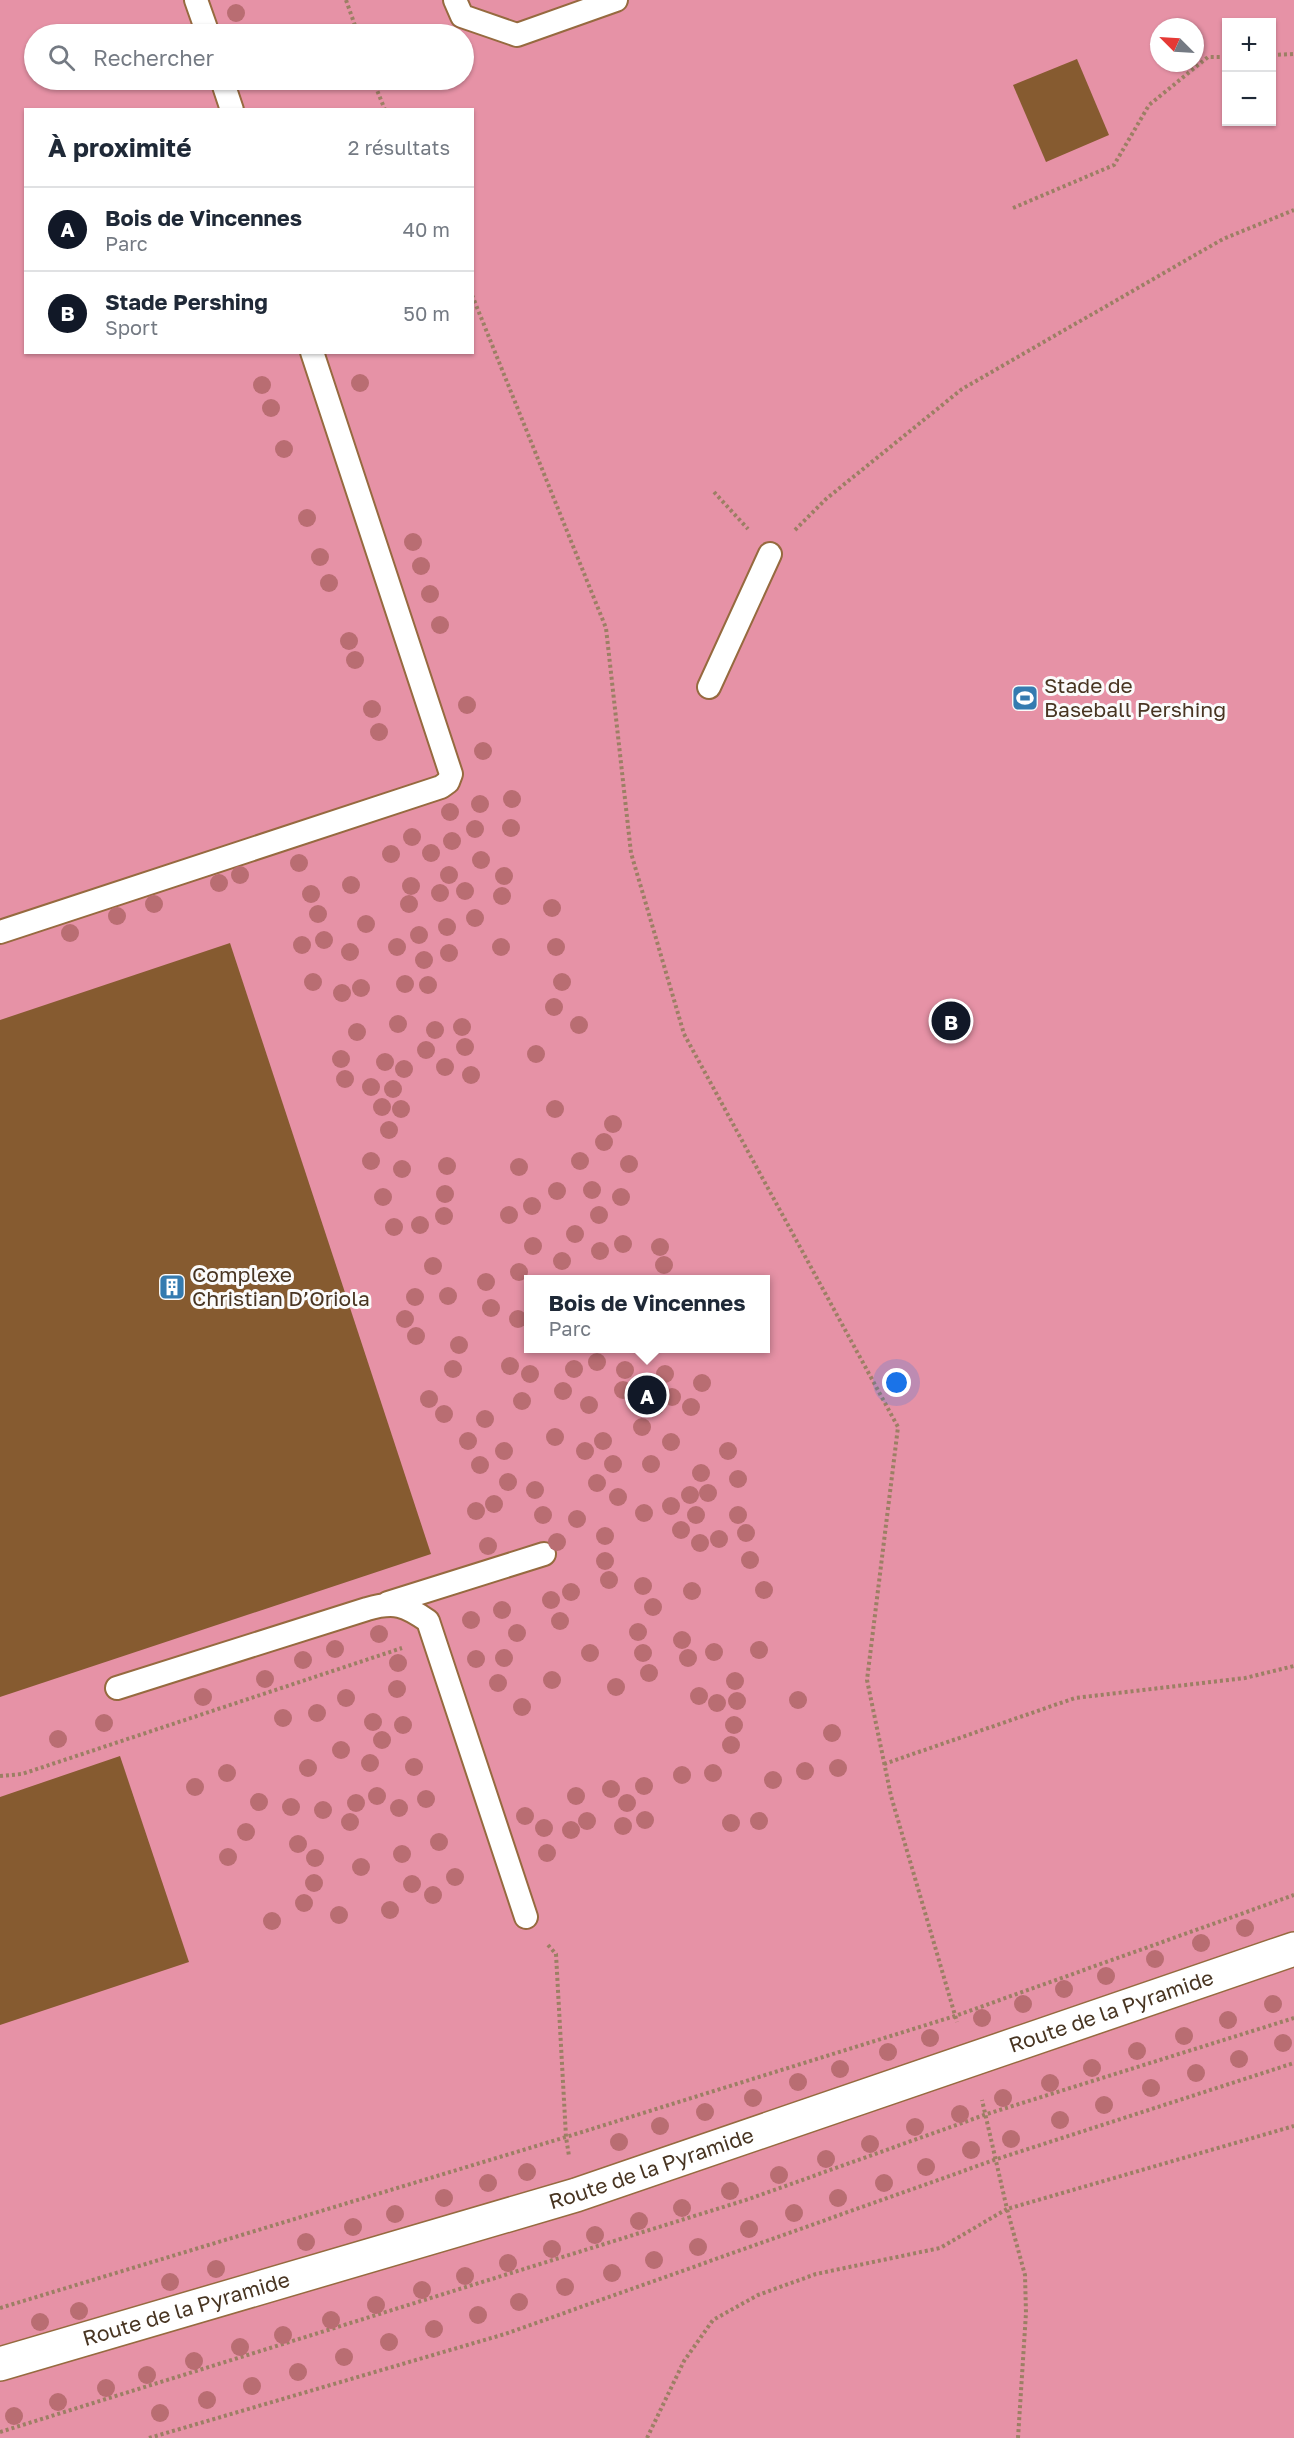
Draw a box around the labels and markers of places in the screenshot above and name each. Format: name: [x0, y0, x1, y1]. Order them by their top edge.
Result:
place label: Stade de Baseball Pershing: [1044, 672, 1226, 722]
sports icon: Stade de Baseball Pershing: [1010, 683, 1040, 713]
pin: B: [932, 998, 970, 1044]
place label: Complexe Christian D’Oriola: [192, 1261, 370, 1311]
building icon: Complexe Christian D’Oriola: [157, 1272, 187, 1302]
pin: A: [628, 1372, 666, 1418]

